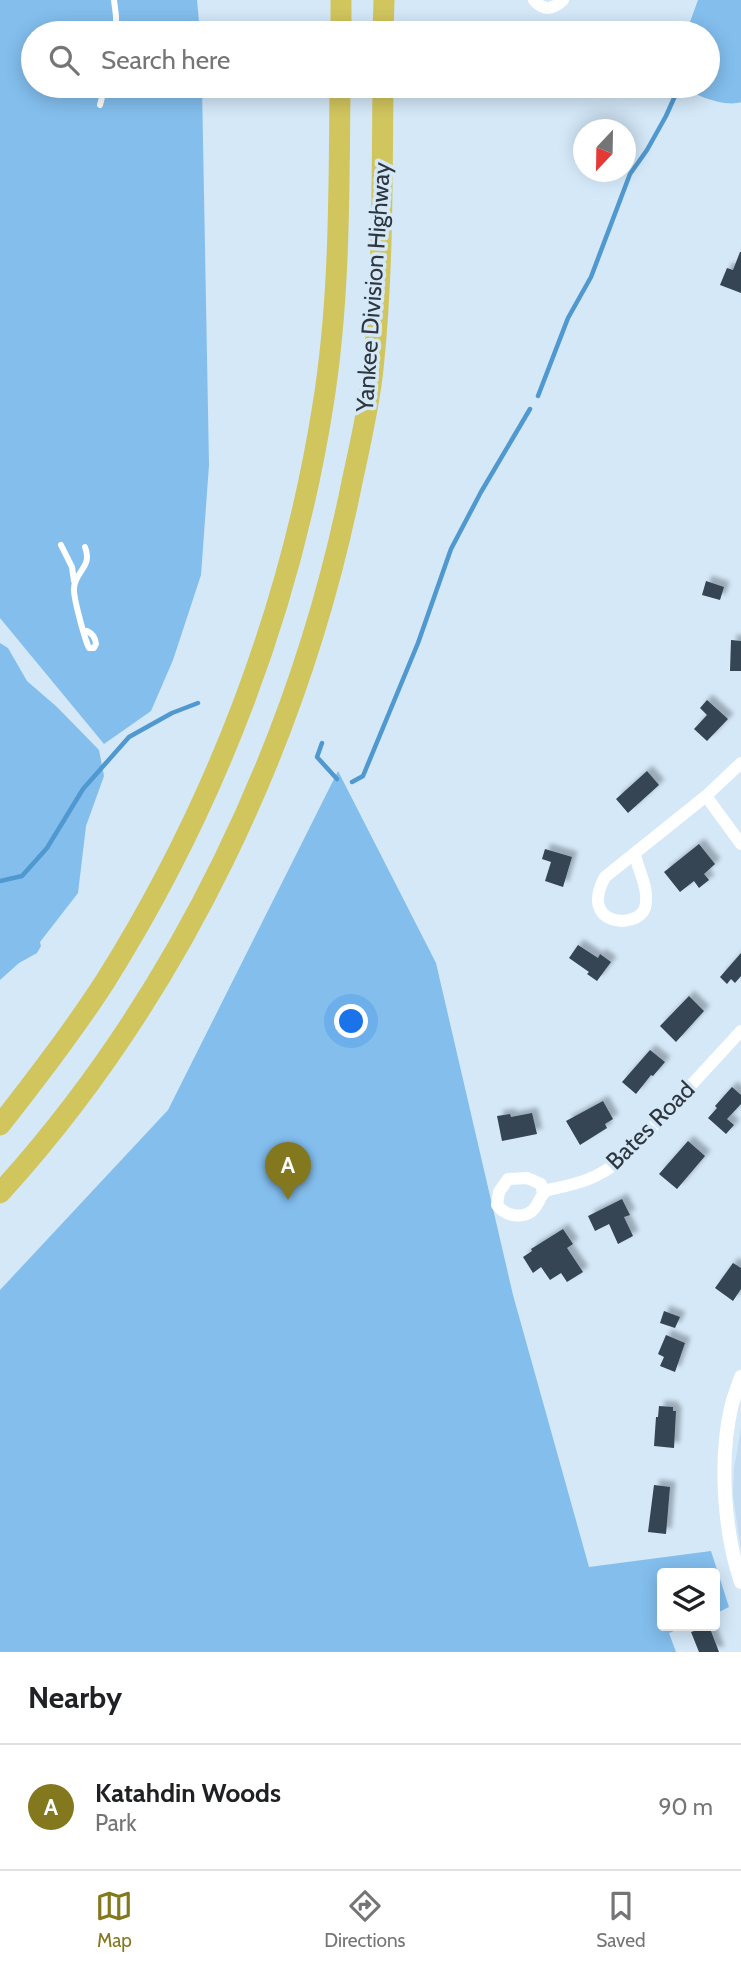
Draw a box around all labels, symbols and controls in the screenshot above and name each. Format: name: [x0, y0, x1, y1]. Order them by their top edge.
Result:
search box: [21, 21, 720, 98]
icon: search: [45, 41, 83, 79]
text: Search here: [101, 44, 230, 76]
north arrow: [573, 119, 636, 182]
street label: Yankee Division Highway: [350, 161, 396, 414]
your location: [334, 1004, 368, 1038]
street label: Bates Road: [600, 1075, 700, 1175]
pin: A: [265, 1142, 311, 1200]
map controls: [657, 1568, 720, 1631]
button: layers: [657, 1568, 720, 1631]
text: Nearby: [28, 1679, 122, 1716]
text: Katahdin Woods: [95, 1777, 281, 1809]
text: A: [44, 1793, 58, 1821]
text: 90 m: [659, 1793, 713, 1821]
text: Park: [95, 1809, 136, 1837]
tab: Map: [95, 1887, 133, 1952]
tab: Directions: [324, 1887, 405, 1952]
tab: Saved: [596, 1887, 646, 1952]

